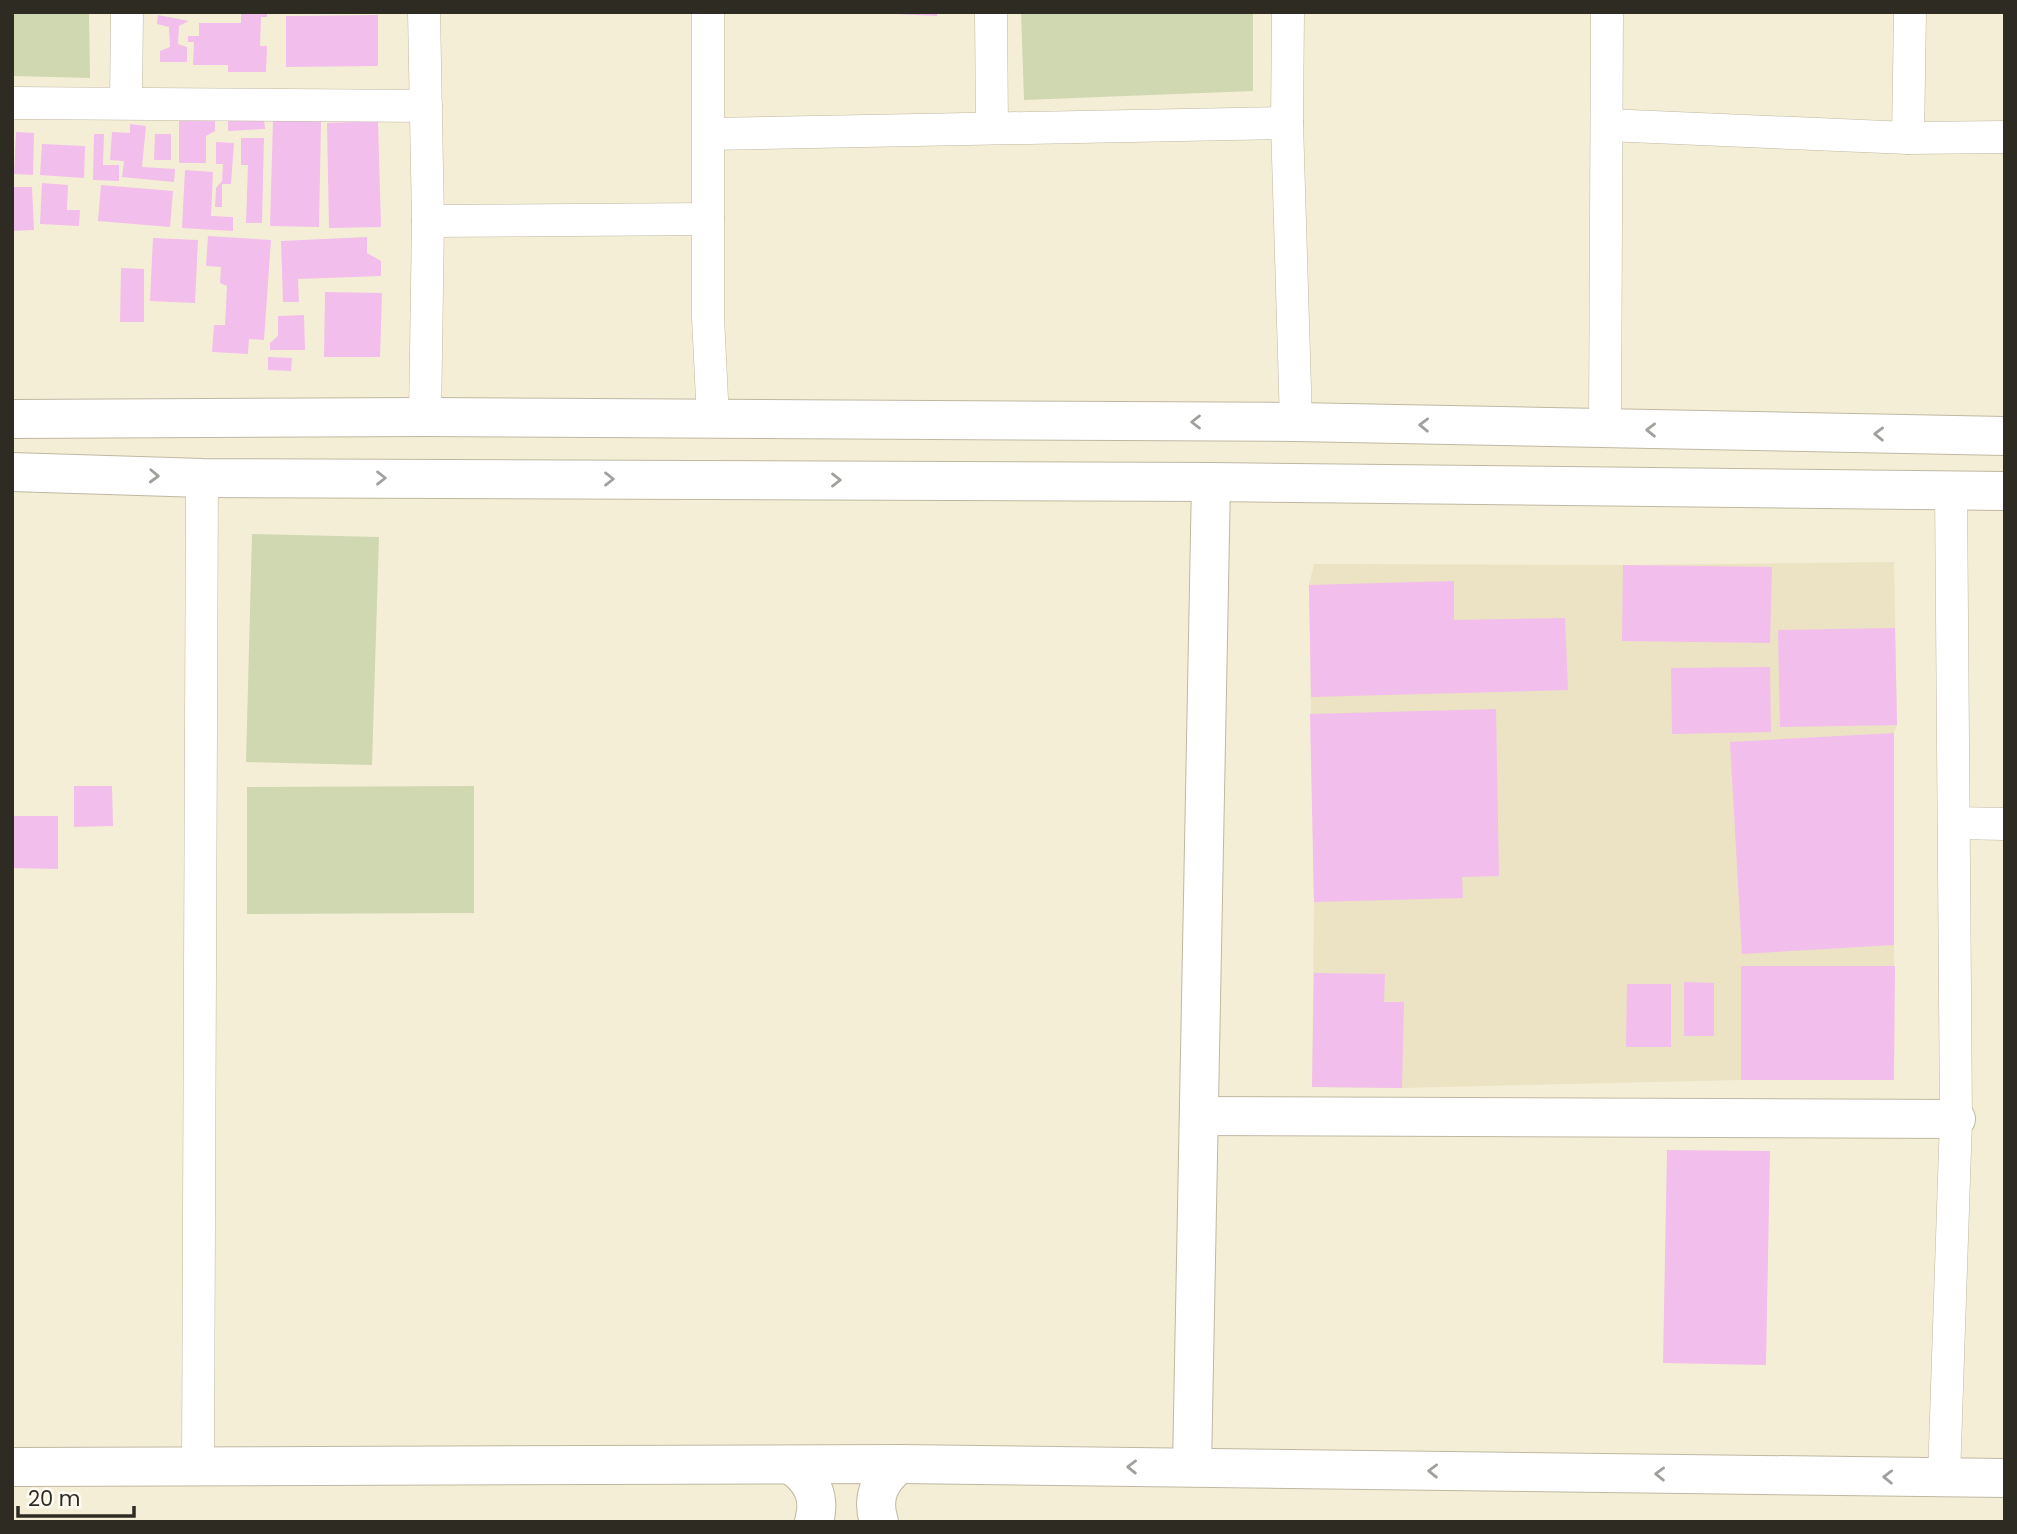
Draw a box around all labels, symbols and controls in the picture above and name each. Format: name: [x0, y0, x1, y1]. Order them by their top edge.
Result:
one-way arrow: [1191, 414, 1201, 430]
one-way arrow: [1418, 417, 1429, 433]
one-way arrow: [1645, 422, 1656, 438]
one-way arrow: [1873, 426, 1883, 442]
one-way arrow: [149, 468, 160, 484]
one-way arrow: [377, 470, 387, 486]
one-way arrow: [604, 471, 615, 487]
one-way arrow: [832, 472, 842, 488]
one-way arrow: [1126, 1459, 1136, 1475]
one-way arrow: [1427, 1463, 1438, 1478]
one-way arrow: [1654, 1466, 1665, 1481]
one-way arrow: [1882, 1469, 1892, 1485]
scale bar: [18, 1474, 133, 1518]
text: 20 m: [28, 1484, 81, 1513]

